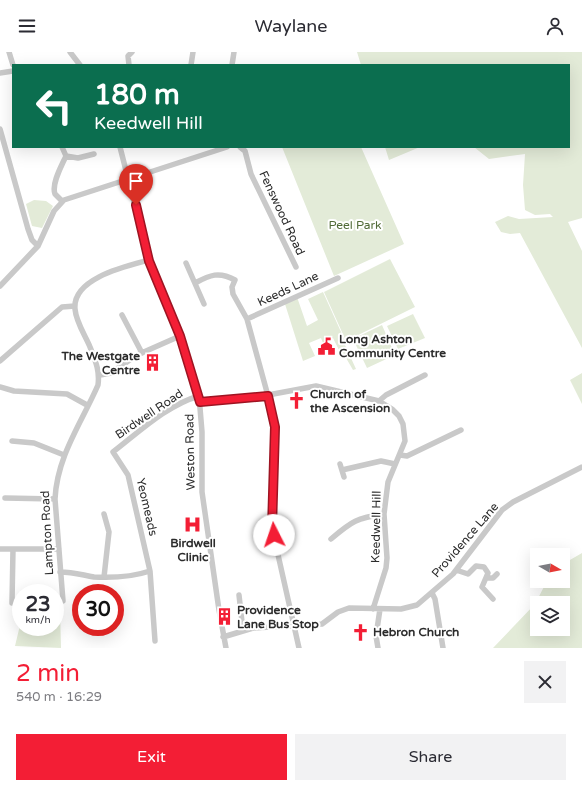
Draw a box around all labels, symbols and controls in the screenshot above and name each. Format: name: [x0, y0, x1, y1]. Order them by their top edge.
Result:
icon: menu: [16, 15, 38, 37]
text: Waylane: [255, 15, 327, 37]
icon: person: [544, 15, 566, 37]
text: 180 m: [94, 78, 180, 112]
icon: left: [28, 80, 80, 132]
text: Keedwell Hill: [94, 112, 203, 134]
pin: [119, 164, 153, 205]
street label: Fenswood Road: [256, 169, 308, 257]
icon: arrive: [125, 170, 147, 192]
park label: Peel Park: [328, 218, 382, 232]
street label: Keeds Lane: [255, 269, 321, 309]
place label: Long Ashton Community Centre: [339, 332, 446, 361]
public building icon: Long Ashton Community Centre: [316, 336, 336, 356]
place label: The Westgate Centre: [60, 349, 140, 377]
building icon: The Westgate Centre: [143, 353, 163, 373]
street label: Birdwell Road: [112, 386, 186, 442]
place label: Church of the Ascension: [309, 387, 390, 415]
church icon: Church of the Ascension: [287, 391, 307, 411]
street label: Weston Road: [182, 414, 198, 490]
street label: Yeomeads: [134, 477, 160, 537]
street label: Lampton Road: [38, 490, 56, 576]
street label: Keedwell Hill: [368, 491, 384, 563]
street label: Providence Lane: [429, 500, 501, 580]
hospital icon: Birdwell Clinic: [183, 514, 203, 534]
position arrow: [253, 514, 295, 556]
place label: Birdwell Clinic: [170, 536, 216, 564]
north arrow: [530, 548, 570, 588]
map controls: [530, 548, 570, 636]
speed limit sign: 30: [72, 584, 124, 636]
text: 23: [25, 593, 51, 617]
button: layers: [530, 596, 570, 636]
place label: Providence Lane Bus Stop: [237, 603, 319, 632]
building icon: Providence Lane Bus Stop: [214, 607, 234, 627]
text: km/h: [25, 614, 51, 626]
church icon: Hebron Church: [350, 622, 370, 642]
place label: Hebron Church: [373, 625, 459, 639]
text: 2 min: [16, 659, 80, 688]
button: close: [524, 661, 566, 703]
text: 540 m · 16:29: [16, 689, 102, 705]
button: Exit: [16, 734, 287, 780]
button: Share: [295, 734, 566, 780]

